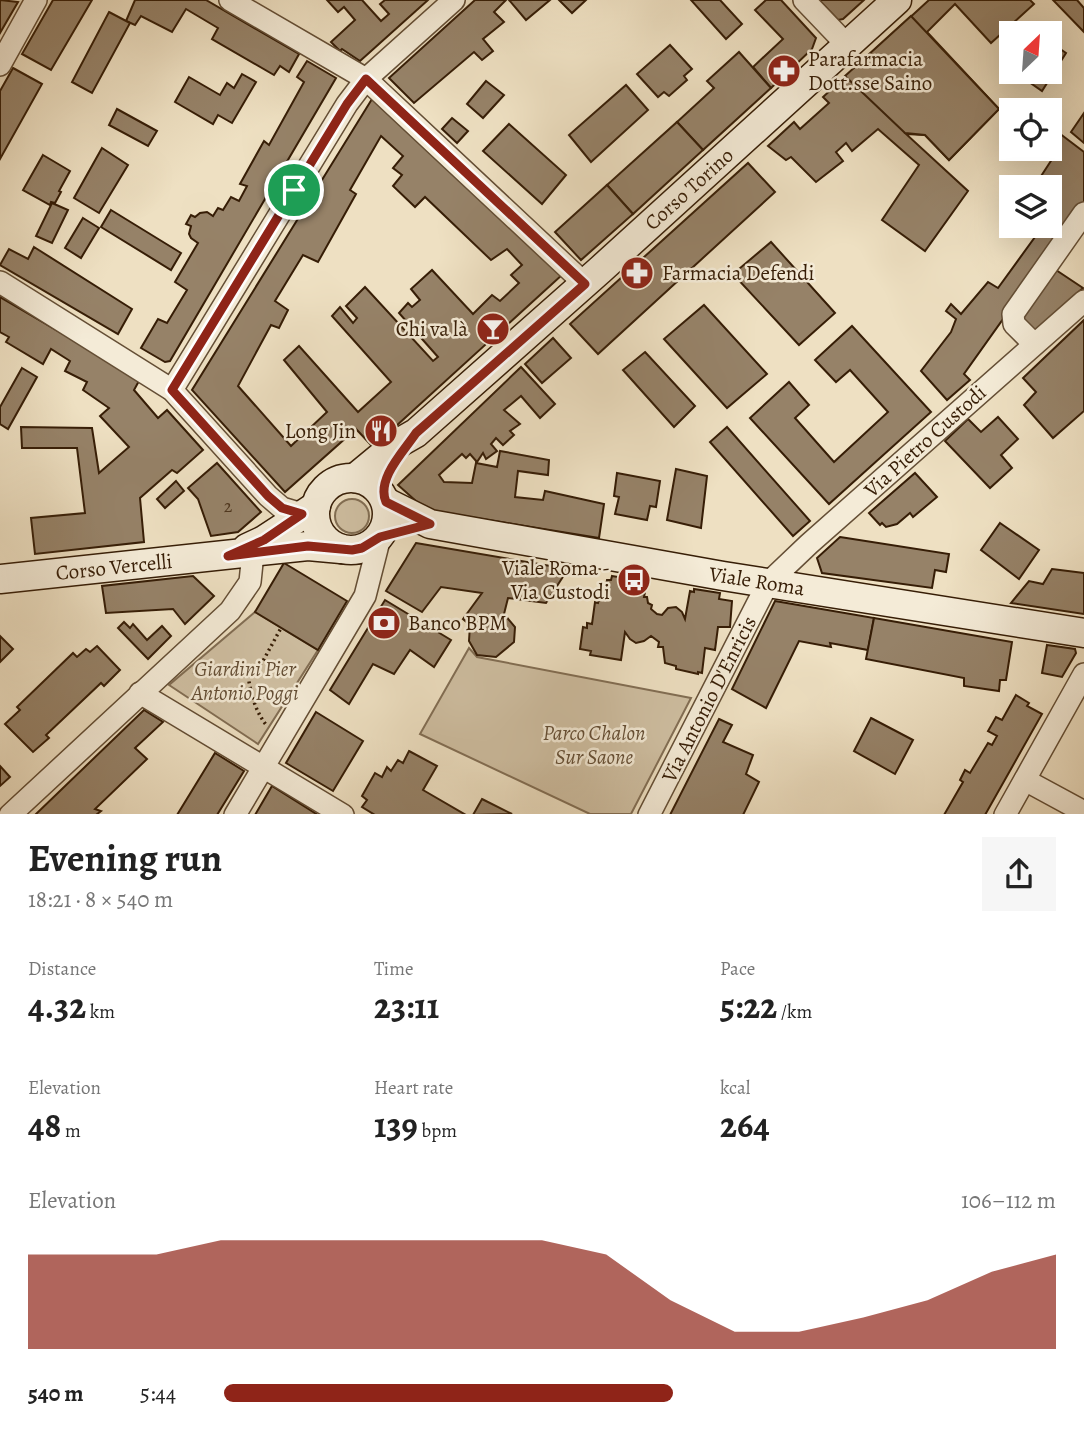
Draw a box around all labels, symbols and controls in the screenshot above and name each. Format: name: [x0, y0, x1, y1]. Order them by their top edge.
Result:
north arrow: [999, 21, 1062, 84]
map controls: [999, 21, 1062, 238]
place label: Parafarmacia Dott.sse Saino: [808, 45, 932, 97]
pharmacy icon: Parafarmacia Dott.sse Saino: [765, 52, 803, 90]
button: locate: [999, 98, 1062, 161]
street label: Corso Torino: [638, 141, 740, 237]
pin: [264, 160, 324, 220]
icon: arrive: [275, 171, 313, 209]
button: layers: [999, 175, 1062, 238]
pharmacy icon: Farmacia Defendi: [618, 254, 656, 292]
place label: Farmacia Defendi: [662, 259, 815, 287]
bar icon: Chi va là: [474, 310, 512, 348]
place label: Chi va là: [396, 315, 468, 343]
street label: Via Pietro Custodi: [857, 379, 992, 504]
restaurant icon: Long Jin: [362, 412, 400, 450]
place label: Long Jin: [285, 417, 356, 445]
house number: 2: [224, 494, 233, 518]
street label: Corso Vercelli: [54, 547, 174, 587]
place label: Viale Roma - Via Custodi: [501, 554, 610, 606]
street label: Viale Roma: [706, 559, 807, 602]
bus stop icon: Viale Roma - Via Custodi: [615, 561, 653, 599]
bank icon: Banco BPM: [365, 604, 403, 642]
place label: Banco BPM: [408, 609, 507, 637]
street label: Via Antonio D'Enricis: [655, 611, 763, 788]
park label: Giardini Pier Antonio Poggi: [191, 655, 298, 707]
park label: Parco Chalon Sur Saone: [543, 719, 645, 771]
text: Evening run: [28, 832, 222, 884]
button: share: [982, 837, 1056, 911]
text: 18:21 · 8 × 540 m: [28, 884, 173, 915]
text: Distance: [28, 956, 96, 982]
text: Time: [374, 956, 413, 982]
text: Pace: [720, 956, 755, 982]
text: 4.32: [28, 982, 86, 1030]
text: 23:11: [374, 982, 439, 1030]
text: 5:22: [720, 982, 777, 1030]
text: km: [86, 999, 115, 1025]
text: /km: [777, 999, 812, 1025]
text: Elevation: [28, 1075, 101, 1101]
text: Heart rate: [374, 1075, 453, 1101]
text: kcal: [720, 1075, 750, 1101]
text: 48: [28, 1101, 61, 1149]
text: 139: [374, 1101, 418, 1149]
text: 264: [720, 1101, 770, 1149]
text: m: [61, 1118, 81, 1144]
text: bpm: [418, 1118, 457, 1144]
text: Elevation: [28, 1185, 116, 1216]
text: 106–112 m: [961, 1185, 1056, 1216]
text: 540 m: [28, 1378, 83, 1409]
text: 5:44: [140, 1378, 176, 1409]

